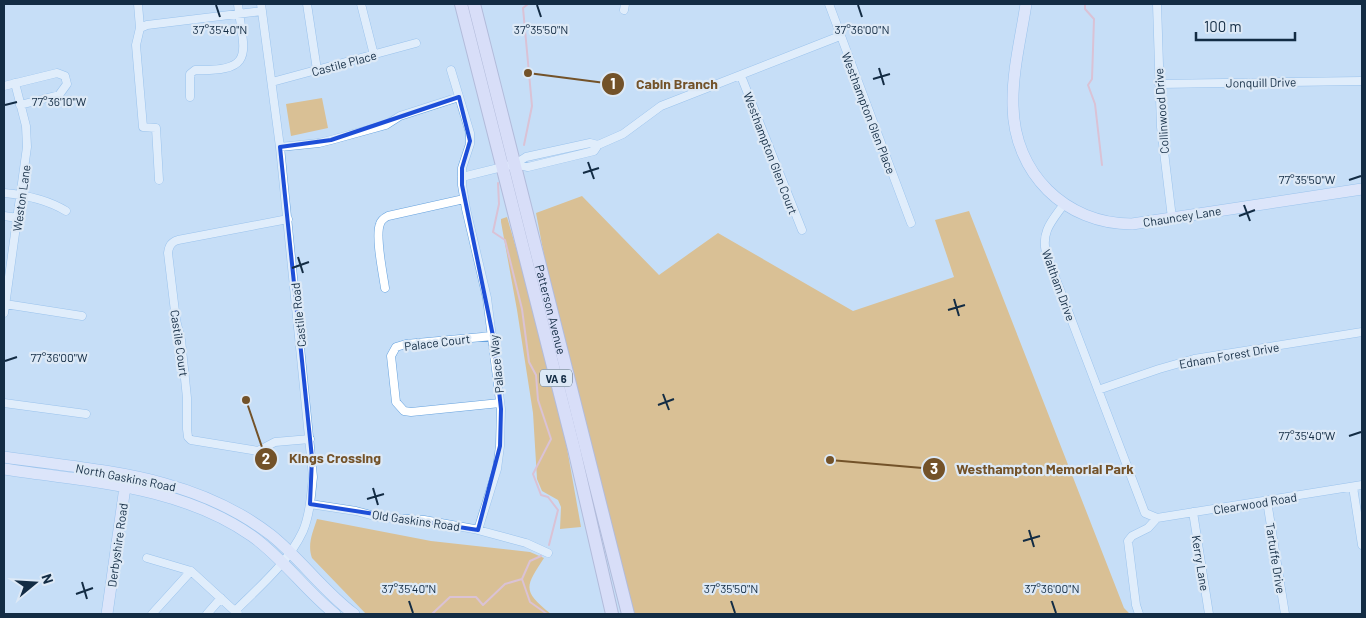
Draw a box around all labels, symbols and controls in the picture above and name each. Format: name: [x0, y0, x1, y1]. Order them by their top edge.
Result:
scale bar: [1196, 10, 1295, 42]
text: 100 m: [1204, 17, 1242, 35]
text: 37°35'40"N: [193, 22, 247, 36]
text: 37°35'50"N: [514, 22, 568, 36]
text: 37°36'00"N: [834, 22, 890, 36]
street label: Castile Place: [310, 48, 378, 78]
street label: Westhampton Glen Place: [839, 50, 899, 176]
street label: Collinwood Drive: [1151, 68, 1171, 154]
callout: Cabin Branch: [601, 69, 728, 98]
text: 1: [610, 74, 616, 92]
street label: Jonquill Drive: [1226, 74, 1296, 90]
text: Cabin Branch: [636, 75, 718, 92]
street label: Westhampton Glen Court: [741, 90, 801, 216]
text: 77°36'10"W: [32, 94, 87, 108]
street label: Weston Lane: [9, 164, 33, 232]
text: 77°35'50"W: [1279, 172, 1336, 186]
street label: Chauncey Lane: [1142, 203, 1222, 229]
street label: Waltham Drive: [1040, 247, 1078, 323]
street label: Patterson Avenue: [533, 263, 569, 356]
street label: Castile Road: [288, 282, 308, 348]
street label: Castile Court: [168, 309, 192, 377]
street label: Palace Court: [403, 331, 471, 353]
street label: Palace Way: [486, 334, 506, 394]
street label: Ednam Forest Drive: [1178, 339, 1280, 371]
text: 77°36'00"W: [30, 350, 88, 364]
road number: VA 6: [540, 369, 572, 386]
text: 77°35'40"W: [1279, 428, 1336, 442]
callout: Kings Crossing: [254, 444, 391, 473]
text: 2: [262, 449, 270, 467]
text: Kings Crossing: [289, 449, 381, 466]
callout: Westhampton Memorial Park: [921, 455, 1144, 484]
text: 3: [930, 459, 938, 477]
street label: North Gaskins Road: [75, 460, 177, 494]
text: Westhampton Memorial Park: [956, 460, 1134, 477]
street label: Clearwood Road: [1212, 489, 1298, 517]
street label: Derbyshire Road: [104, 502, 130, 588]
street label: Old Gaskins Road: [371, 507, 461, 533]
street label: Tartuffe Drive: [1263, 522, 1289, 594]
street label: Kerry Lane: [1190, 534, 1212, 592]
north arrow: [10, 558, 60, 608]
text: N: [38, 572, 57, 586]
text: 37°35'40"N: [382, 581, 436, 595]
text: 37°35'50"N: [704, 581, 758, 595]
text: 37°36'00"N: [1024, 581, 1080, 595]

